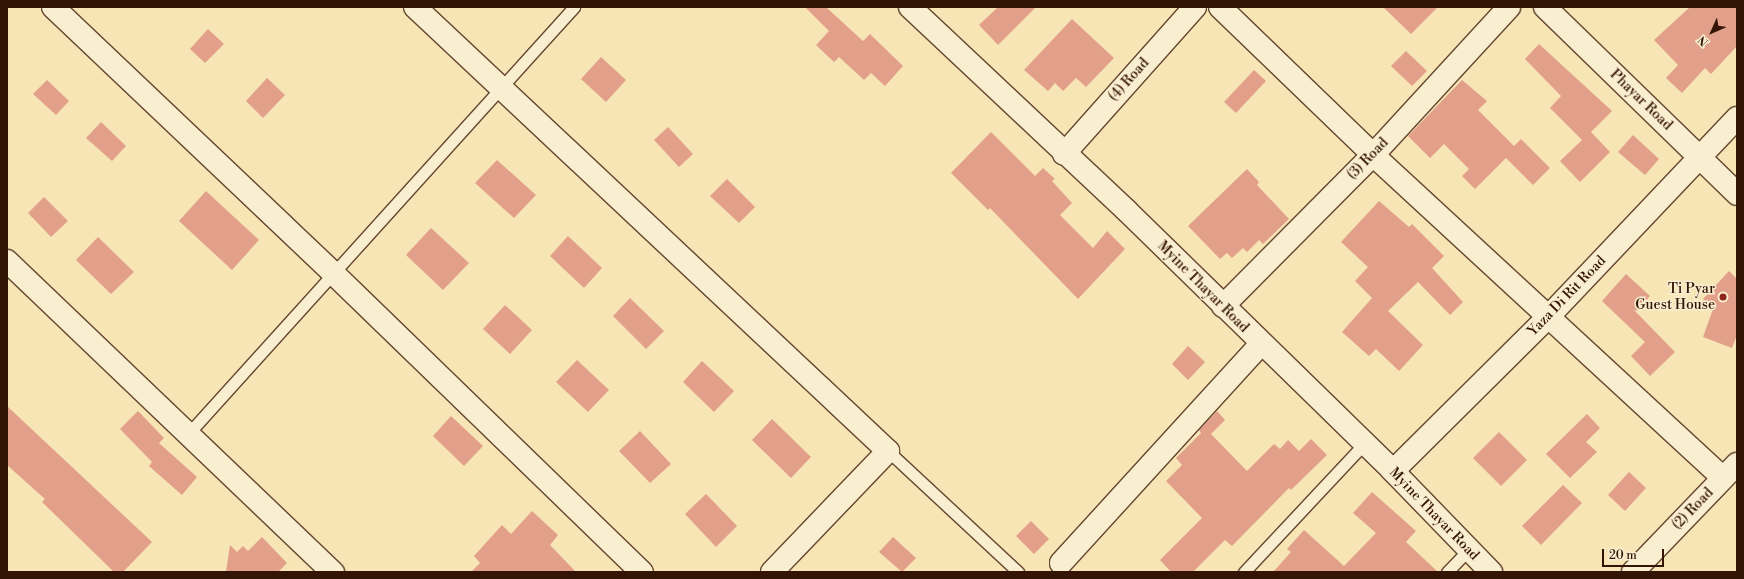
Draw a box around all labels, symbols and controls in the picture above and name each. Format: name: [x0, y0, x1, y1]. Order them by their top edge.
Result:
north arrow: [1692, 12, 1732, 52]
text: N: [1695, 32, 1712, 49]
street label: (4) Road: [1105, 55, 1153, 105]
street label: Phayar Road: [1606, 66, 1676, 134]
street label: (3) Road: [1344, 135, 1392, 183]
street label: Myine Thayar Road: [1154, 238, 1252, 336]
street label: Yaza Di Rit Road: [1524, 252, 1610, 340]
place label: Ti Pyar Guest House: [1635, 281, 1715, 314]
marker: Ti Pyar Guest House: [1718, 292, 1728, 302]
street label: Myine Thayar Road: [1386, 464, 1482, 564]
street label: (2) Road: [1669, 484, 1717, 534]
scale bar: [1604, 541, 1666, 567]
text: 20 m: [1609, 548, 1637, 563]

